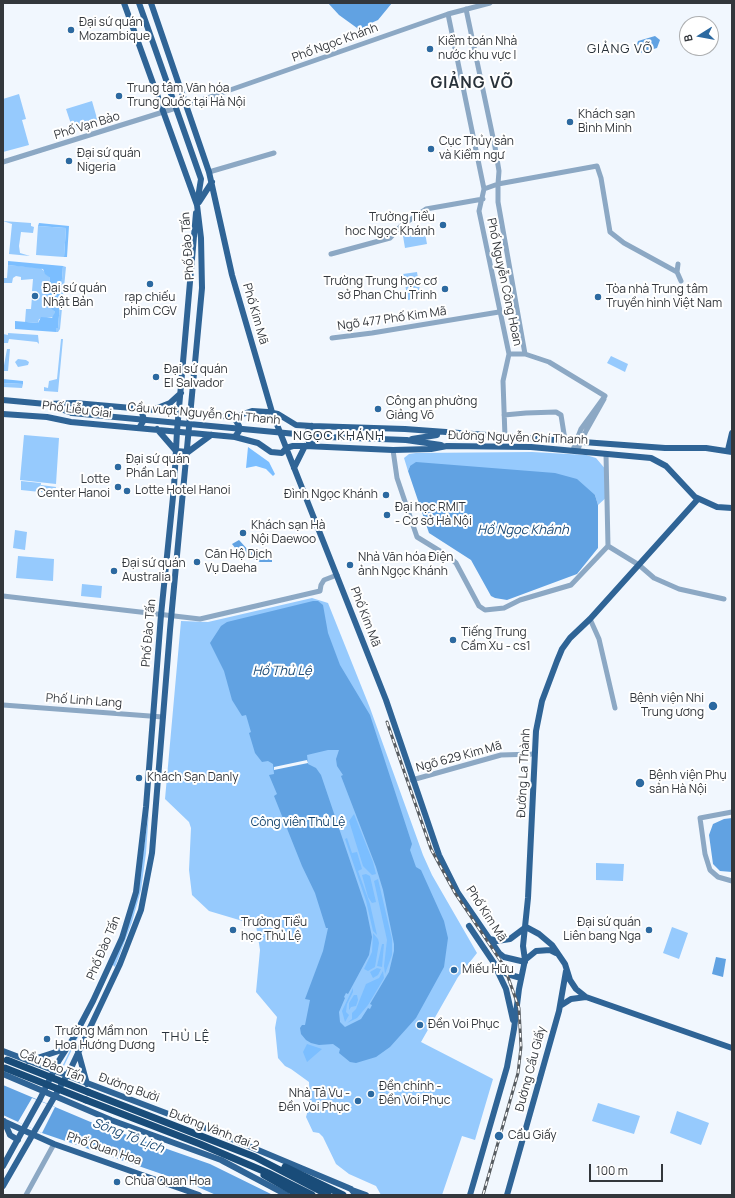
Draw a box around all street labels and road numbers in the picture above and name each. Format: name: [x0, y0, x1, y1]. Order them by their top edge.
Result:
street label: Phố Ngọc Khánh: [290, 21, 380, 65]
street label: Phố Vạn Bảo: [52, 109, 122, 143]
street label: Phố Đào Tấn: [178, 212, 198, 280]
street label: Phố Nguyễn Công Hoan: [483, 217, 525, 347]
street label: Phố Kim Mã: [239, 282, 271, 346]
street label: Ngõ 477 Phố Kim Mã: [337, 304, 447, 334]
street label: Phố Liễu Giai: [41, 399, 113, 421]
street label: Cầu vượt Nguyễn Chí Thanh: [127, 400, 281, 428]
street label: Đường Nguyễn Chí Thanh: [448, 428, 588, 448]
street label: Phố Kim Mã: [347, 585, 383, 649]
street label: Phố Đào Tấn: [139, 598, 159, 668]
street label: Phố Linh Lang: [45, 691, 123, 711]
street label: Đường La Thành: [514, 728, 534, 818]
street label: Ngõ 629 Kim Mã: [415, 739, 503, 775]
street label: Phố Kim Mã: [463, 884, 509, 944]
street label: Phố Đào Tấn: [84, 914, 124, 982]
street label: Đường Cầu Giấy: [513, 1025, 549, 1113]
street label: Cầu Đào Tấn: [17, 1046, 87, 1086]
street label: Đường Bưởi: [97, 1070, 161, 1106]
street label: Đường Vành đai 2: [167, 1106, 261, 1154]
street label: Phố Quan Hoa: [65, 1130, 143, 1168]

